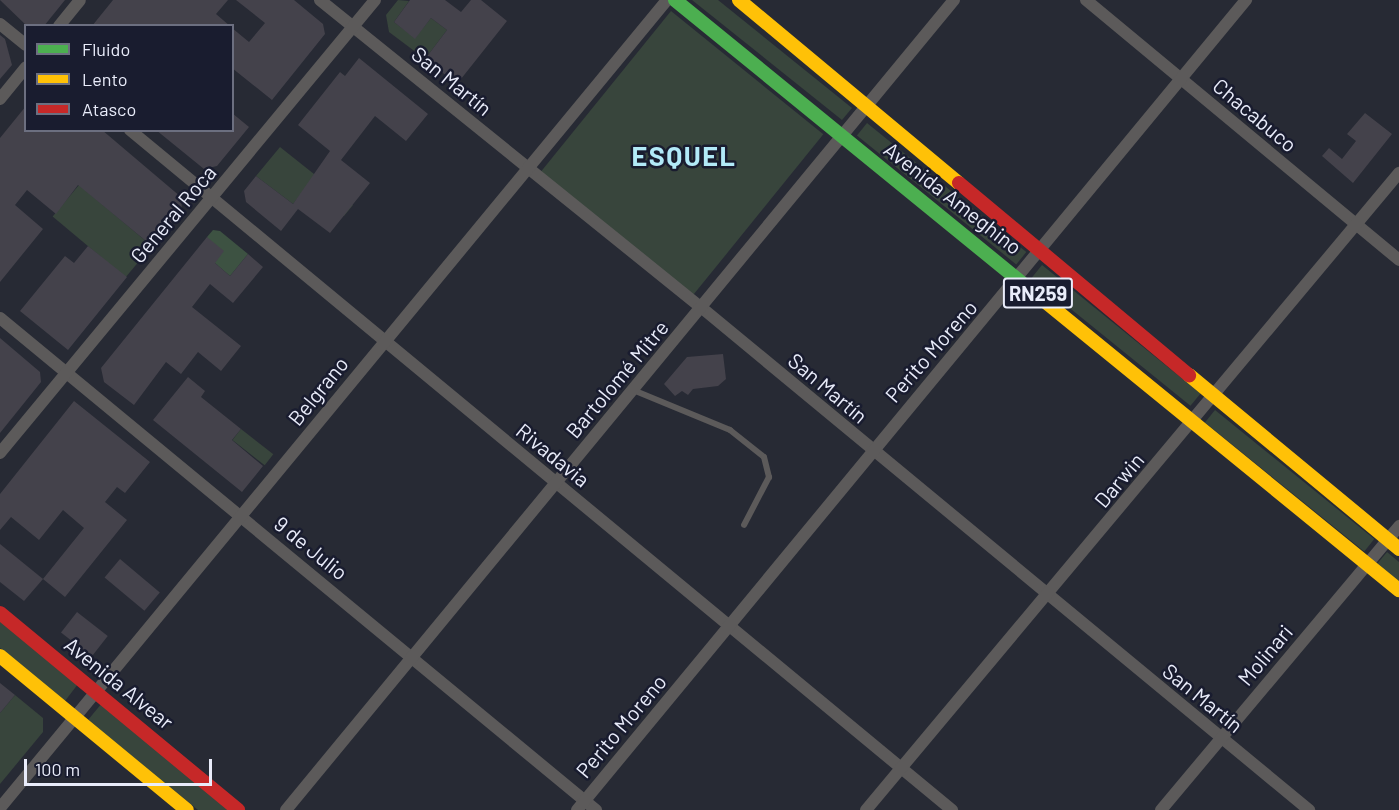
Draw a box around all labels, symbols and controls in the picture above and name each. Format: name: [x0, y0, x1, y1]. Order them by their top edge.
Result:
legend: [24, 24, 234, 132]
text: Fluido: [82, 38, 130, 60]
street label: San Martín: [407, 41, 497, 121]
text: Lento: [82, 68, 128, 90]
street label: Chacabuco: [1208, 73, 1302, 157]
text: Atasco: [82, 98, 136, 120]
street label: Avenida Ameghino: [879, 136, 1027, 260]
district label: ESQUEL: [631, 140, 737, 172]
street label: General Roca: [125, 160, 221, 268]
road number: RN259: [1002, 276, 1074, 310]
street label: Perito Moreno: [880, 295, 982, 407]
street label: Bartolomé Mitre: [560, 315, 674, 443]
street label: San Martín: [783, 348, 873, 428]
street label: Belgrano: [283, 351, 353, 431]
street label: Rivadavia: [511, 418, 595, 492]
street label: Darwin: [1089, 448, 1149, 512]
street label: 9 de Julio: [269, 511, 353, 585]
street label: Molinari: [1232, 619, 1298, 691]
street label: Avenida Alvear: [60, 631, 178, 735]
street label: San Martín: [1158, 658, 1248, 738]
street label: Perito Moreno: [571, 669, 671, 783]
scale bar: [27, 747, 214, 785]
text: 100 m: [35, 758, 80, 780]

